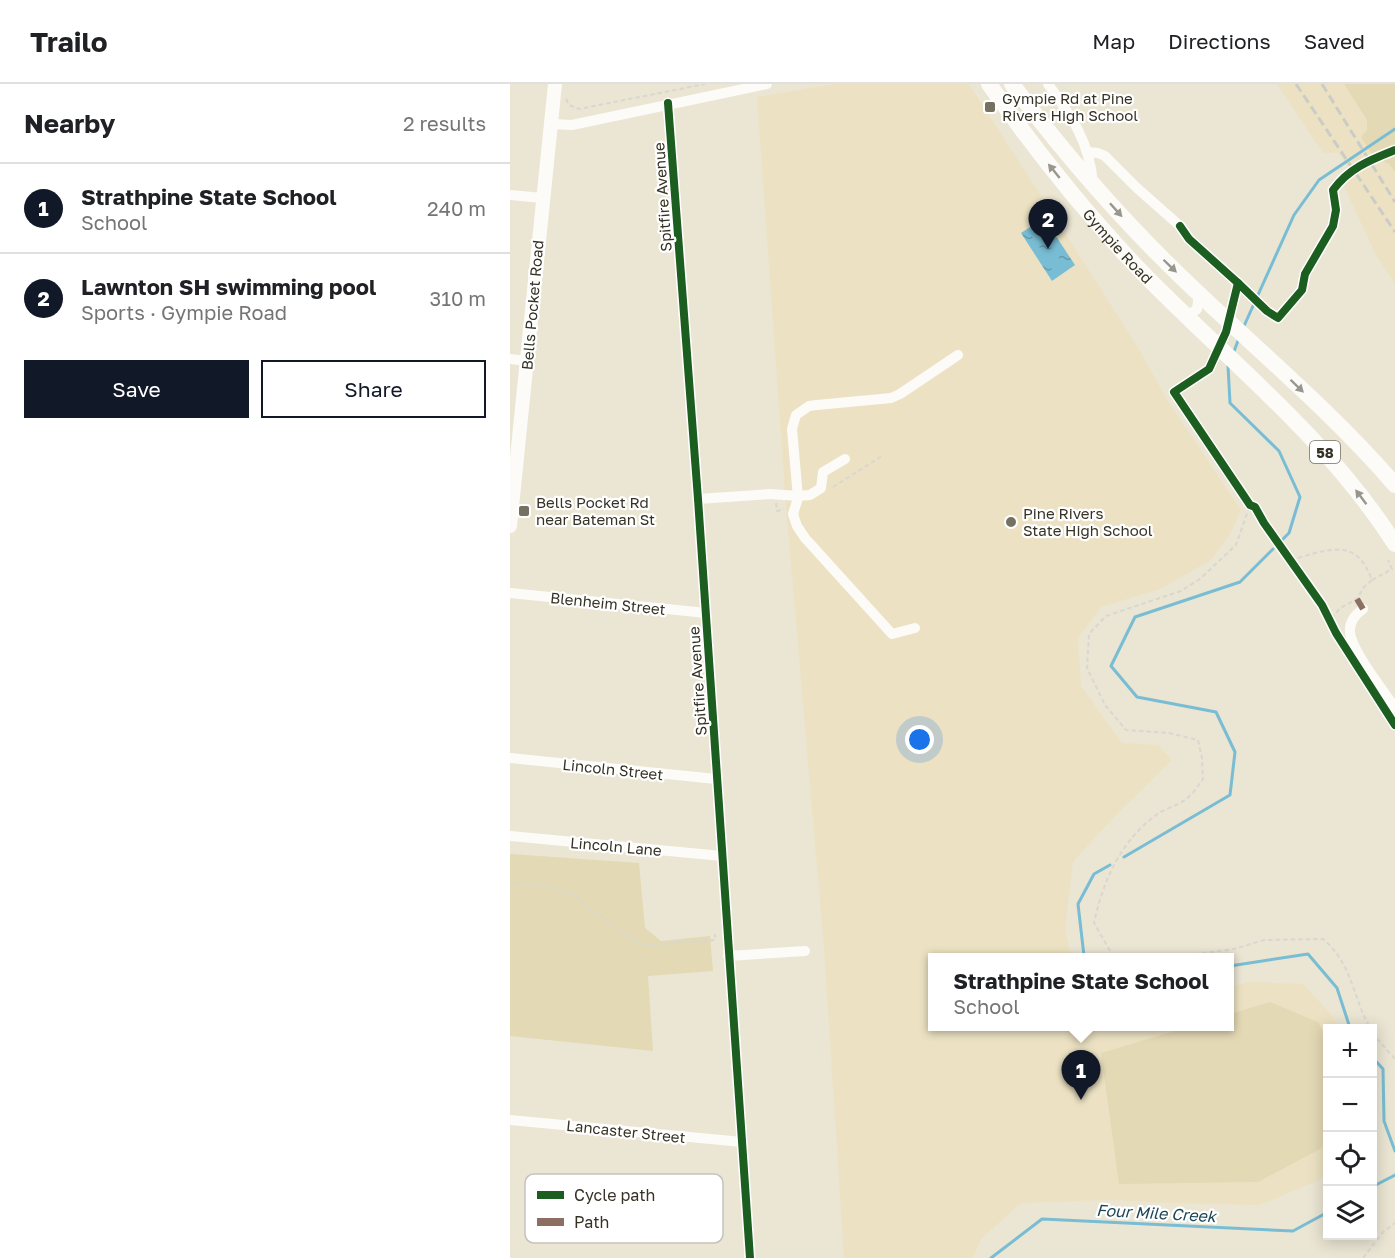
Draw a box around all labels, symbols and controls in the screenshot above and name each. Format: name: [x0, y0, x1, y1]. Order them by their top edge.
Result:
text: Trailo: [30, 25, 108, 58]
text: Map: [1092, 28, 1135, 54]
text: Directions: [1168, 28, 1271, 54]
text: Saved: [1304, 28, 1365, 54]
place label: Gympie Rd at Pine Rivers High School: [1002, 89, 1138, 124]
marker: Gympie Rd at Pine Rivers High School: [983, 100, 997, 114]
text: Nearby: [24, 108, 115, 139]
text: 2 results: [403, 111, 486, 135]
street label: Spitfire Avenue: [649, 141, 675, 252]
one-way arrow: [1048, 163, 1061, 179]
text: Strathpine State School: [81, 183, 337, 210]
text: 1: [38, 196, 49, 220]
text: 240 m: [427, 196, 486, 220]
pin: 2: [1028, 200, 1068, 249]
one-way arrow: [1109, 202, 1122, 217]
street label: Gympie Road: [1079, 205, 1157, 287]
text: School: [81, 210, 147, 234]
street label: Bells Pocket Road: [517, 239, 547, 371]
one-way arrow: [1162, 259, 1177, 273]
text: Lawnton SH swimming pool: [81, 273, 376, 300]
text: 2: [37, 286, 50, 310]
text: 310 m: [430, 286, 486, 310]
text: Sports · Gympie Road: [81, 300, 287, 324]
button: Save: [24, 360, 249, 418]
button: Share: [261, 360, 486, 418]
one-way arrow: [1290, 379, 1304, 393]
road number: 58: [1310, 441, 1340, 463]
one-way arrow: [1356, 489, 1368, 504]
place label: Bells Pocket Rd near Bateman St: [536, 493, 655, 528]
marker: Bells Pocket Rd near Bateman St: [517, 504, 531, 518]
place label: Pine Rivers State High School: [1023, 504, 1153, 539]
marker: Pine Rivers State High School: [1004, 515, 1018, 529]
street label: Blenheim Street: [549, 588, 667, 618]
street label: Spitfire Avenue: [684, 625, 710, 736]
your location: [905, 725, 934, 754]
street label: Lincoln Street: [562, 755, 664, 783]
street label: Lincoln Lane: [569, 833, 663, 859]
popup: [928, 953, 1234, 1031]
text: Strathpine State School: [953, 967, 1209, 994]
text: School: [953, 994, 1020, 1018]
map controls: [1323, 1024, 1377, 1240]
button: +: [1323, 1024, 1377, 1078]
pin: 1: [1062, 1050, 1100, 1100]
button: −: [1323, 1078, 1377, 1132]
street label: Lancaster Street: [566, 1116, 686, 1146]
button: locate: [1323, 1132, 1377, 1186]
legend: [525, 1174, 723, 1243]
text: Cycle path: [574, 1185, 655, 1205]
button: layers: [1323, 1186, 1377, 1240]
water label: Four Mile Creek: [1096, 1200, 1218, 1226]
text: Path: [574, 1212, 609, 1232]

